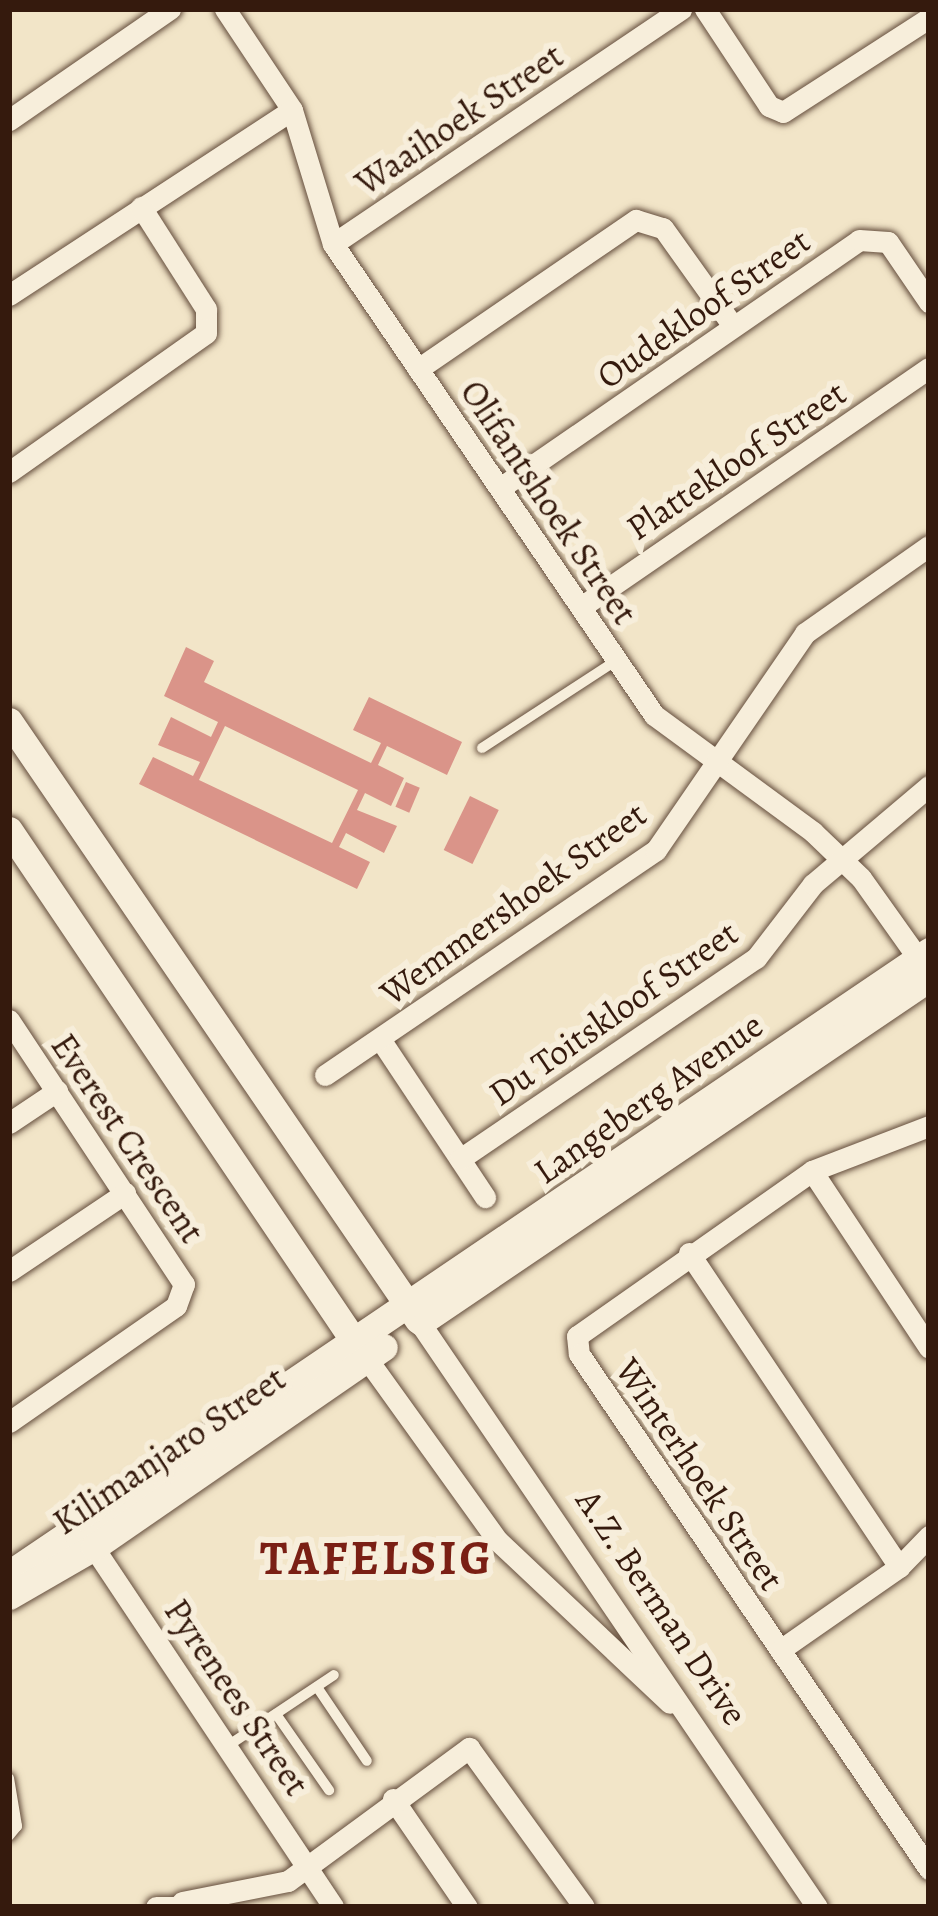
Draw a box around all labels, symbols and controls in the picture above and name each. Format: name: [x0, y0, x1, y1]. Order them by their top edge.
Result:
street label: Waaihoek Street: [347, 34, 571, 204]
street label: Oudekloof Street: [588, 219, 818, 397]
street label: Plattekloof Street: [618, 371, 854, 549]
street label: Olifantshoek Street: [451, 372, 647, 632]
street label: Wemmershoek Street: [372, 792, 654, 1014]
street label: Du Toitskloof Street: [480, 911, 746, 1115]
street label: Langeberg Avenue: [525, 1003, 771, 1193]
street label: Everest Crescent: [42, 1025, 214, 1251]
street label: Winterhoek Street: [606, 1350, 794, 1598]
street label: Kilimanjaro Street: [45, 1356, 293, 1544]
street label: A.Z. Berman Drive: [567, 1481, 757, 1733]
district label: TAFELSIG: [260, 1530, 494, 1588]
street label: Pyrenees Street: [155, 1590, 319, 1804]

